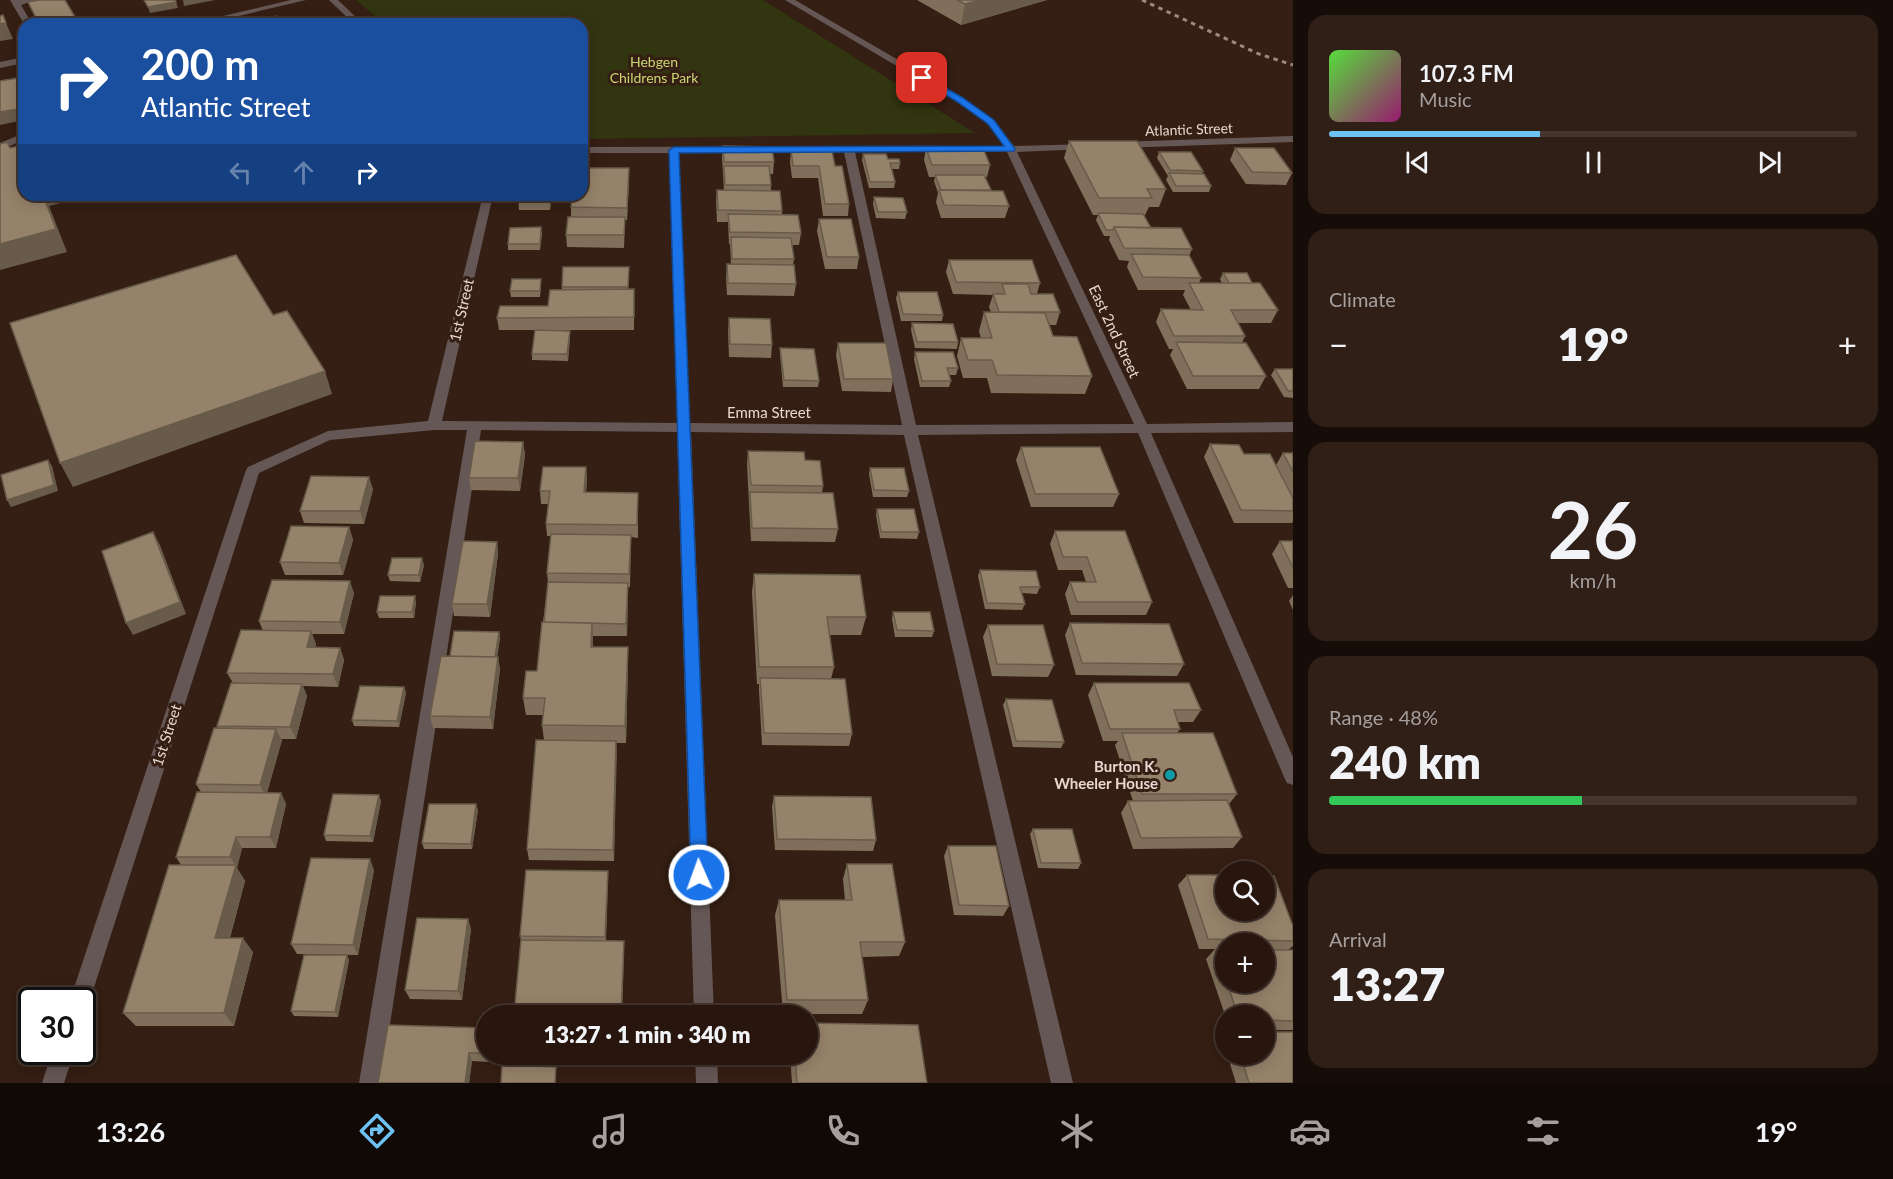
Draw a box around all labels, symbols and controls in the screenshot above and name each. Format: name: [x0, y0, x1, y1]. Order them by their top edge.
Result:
text: 200 m: [141, 39, 259, 89]
icon: right: [42, 42, 120, 120]
pin: [896, 52, 947, 103]
park label: Hebgen Childrens Park: [610, 53, 699, 86]
text: 107.3 FM: [1419, 60, 1514, 87]
icon: arrive: [905, 61, 938, 94]
text: Music: [1419, 87, 1472, 111]
text: Atlantic Street: [141, 90, 310, 123]
street label: Atlantic Street: [1145, 119, 1233, 139]
icon: previous: [1401, 146, 1434, 179]
icon: pause: [1577, 146, 1610, 179]
icon: next: [1753, 146, 1786, 179]
icon: left: [224, 156, 257, 189]
icon: ahead: [287, 156, 320, 189]
icon: right: [350, 156, 383, 189]
street label: 1st Street: [445, 276, 477, 343]
street label: East 2nd Street: [1086, 282, 1145, 381]
text: Climate: [1329, 287, 1396, 311]
text: 19°: [1558, 317, 1628, 371]
text: −: [1329, 324, 1348, 364]
text: +: [1838, 324, 1857, 364]
street label: Emma Street: [727, 403, 812, 421]
text: 26: [1548, 482, 1638, 576]
text: km/h: [1570, 568, 1616, 592]
street label: 1st Street: [148, 701, 185, 768]
text: Range · 48%: [1329, 705, 1438, 729]
text: 240 km: [1329, 735, 1481, 789]
place label: Burton K. Wheeler House: [1054, 757, 1158, 792]
marker: Burton K. Wheeler House: [1163, 768, 1177, 782]
position arrow: [667, 843, 731, 907]
map controls: [1215, 861, 1275, 1065]
button: search: [1215, 861, 1275, 921]
text: Arrival: [1329, 927, 1387, 951]
button: +: [1215, 933, 1275, 993]
text: 13:27: [1329, 957, 1445, 1011]
speed limit sign: 30: [18, 987, 96, 1065]
button: −: [1215, 1005, 1275, 1065]
text: 13:27 · 1 min · 340 m: [544, 1021, 750, 1048]
icon: directions: [356, 1110, 398, 1152]
icon: music: [589, 1110, 631, 1152]
icon: phone: [822, 1110, 864, 1152]
icon: climate: [1056, 1110, 1098, 1152]
icon: car: [1289, 1110, 1331, 1152]
icon: filters: [1522, 1110, 1564, 1152]
text: 13:26: [96, 1115, 165, 1148]
text: 19°: [1755, 1115, 1797, 1148]

